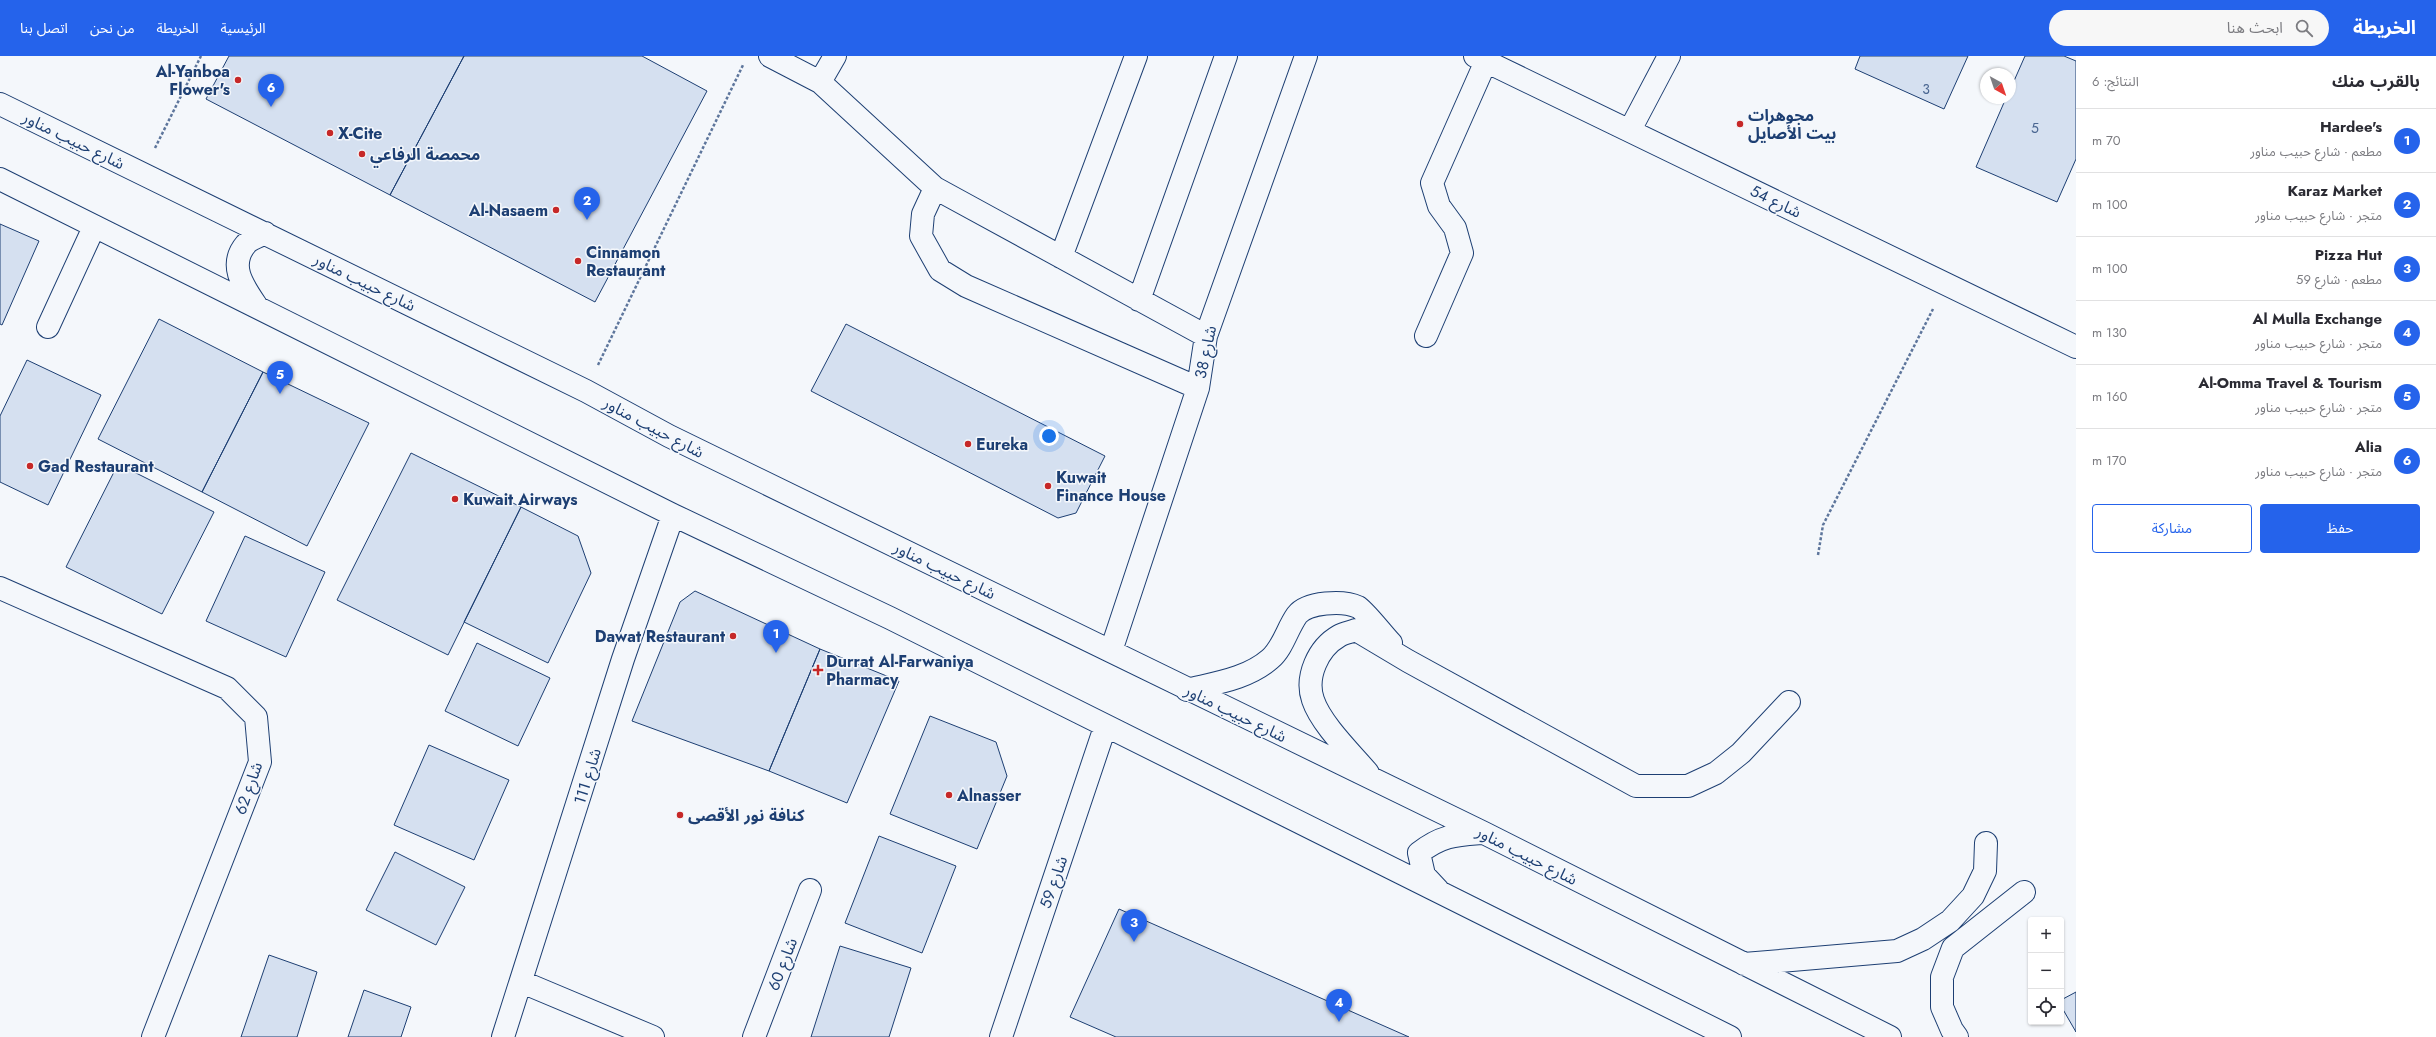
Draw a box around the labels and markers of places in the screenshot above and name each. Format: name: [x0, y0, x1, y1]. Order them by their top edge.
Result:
place label: Al-Yanboa Flower's: [155, 60, 230, 101]
pin: 6: [258, 74, 284, 107]
marker: Al-Yanboa Flower's: [233, 75, 243, 85]
place label: مجوهرات بيت الأصايل: [1748, 104, 1836, 145]
marker: مجوهرات بيت الأصايل: [1735, 119, 1745, 129]
place label: X-Cite: [338, 122, 382, 145]
marker: X-Cite: [325, 128, 335, 138]
place label: محمصة الرفاعي: [370, 143, 480, 168]
marker: محمصة الرفاعي: [357, 149, 367, 159]
pin: 2: [574, 187, 600, 220]
place label: Al-Nasaem: [468, 199, 548, 222]
marker: Al-Nasaem: [551, 205, 561, 215]
place label: Cinnamon Restaurant: [586, 241, 666, 282]
marker: Cinnamon Restaurant: [573, 256, 583, 266]
pin: 5: [267, 361, 293, 394]
place label: Eureka: [976, 433, 1028, 456]
marker: Eureka: [963, 439, 973, 449]
place label: Gad Restaurant: [38, 455, 154, 478]
marker: Gad Restaurant: [25, 461, 35, 471]
place label: Kuwait Finance House: [1056, 466, 1166, 507]
marker: Kuwait Finance House: [1043, 481, 1053, 491]
place label: Kuwait Airways: [463, 488, 578, 511]
marker: Kuwait Airways: [450, 494, 460, 504]
pin: 1: [763, 620, 789, 653]
place label: Dawat Restaurant: [595, 625, 726, 648]
marker: Dawat Restaurant: [728, 631, 738, 641]
place label: Durrat Al-Farwaniya Pharmacy: [826, 650, 974, 691]
marker: Durrat Al-Farwaniya Pharmacy: [813, 665, 823, 675]
place label: Alnasser: [956, 784, 1022, 807]
marker: Alnasser: [944, 790, 954, 800]
place label: كنافة نور الأقصى: [688, 804, 805, 827]
marker: كنافة نور الأقصى: [675, 810, 685, 820]
pin: 3: [1121, 909, 1147, 942]
pin: 4: [1326, 989, 1352, 1022]

